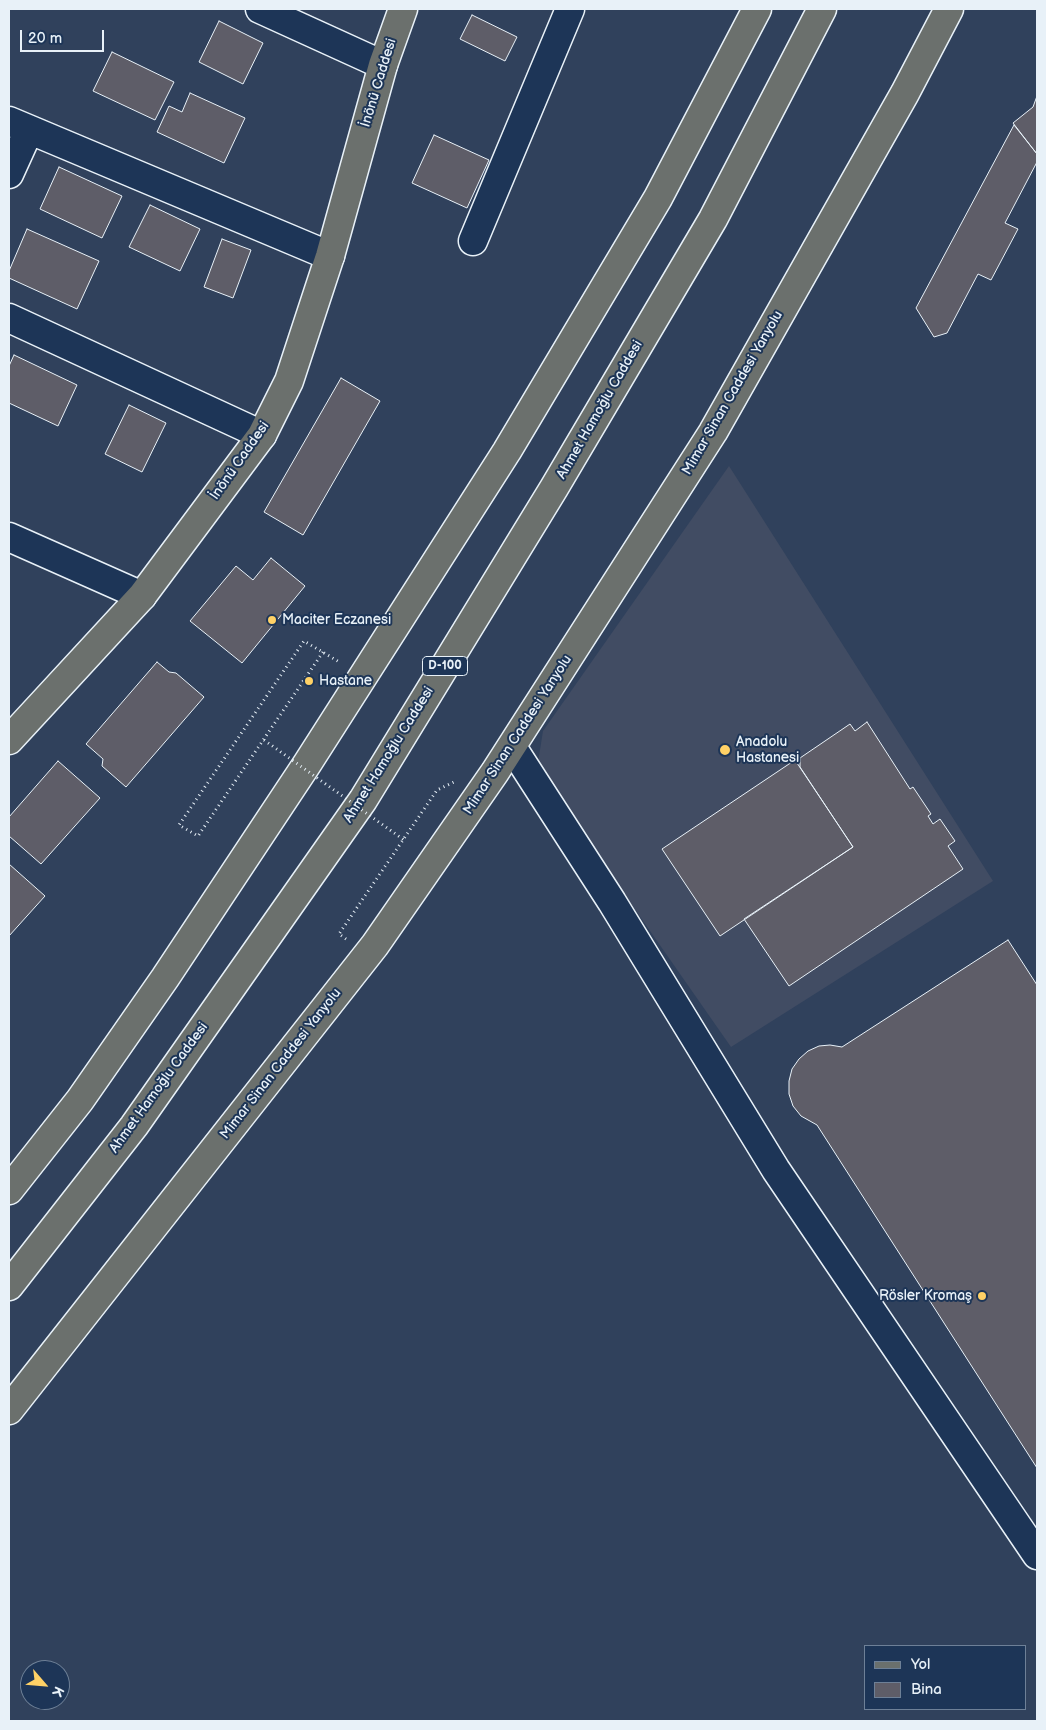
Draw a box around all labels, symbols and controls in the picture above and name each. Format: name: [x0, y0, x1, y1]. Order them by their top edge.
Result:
scale bar: [22, 20, 106, 52]
text: 20 m: [28, 29, 62, 48]
street label: İnönü Caddesi: [358, 37, 400, 129]
street label: Mimar Sinan Caddesi Yanyolu: [679, 308, 787, 478]
street label: Ahmet Hamoğlu Caddesi: [553, 338, 647, 482]
street label: İnönü Caddesi: [207, 419, 273, 503]
place label: Maciter Eczanesi: [282, 612, 391, 628]
marker: Maciter Eczanesi: [266, 614, 278, 626]
street label: Mimar Sinan Caddesi Yanyolu: [460, 652, 576, 818]
road number: D-100: [422, 656, 468, 676]
place label: Hastane: [319, 673, 372, 689]
marker: Hastane: [303, 675, 315, 687]
street label: Ahmet Hamoğlu Caddesi: [340, 684, 438, 826]
place label: Anadolu Hastanesi: [736, 734, 799, 766]
marker: Anadolu Hastanesi: [718, 743, 732, 757]
street label: Mimar Sinan Caddesi Yanyolu: [217, 985, 345, 1143]
street label: Ahmet Hamoğlu Caddesi: [106, 1019, 212, 1157]
place label: Rösler Kromaş: [879, 1288, 972, 1304]
marker: Rösler Kromaş: [976, 1290, 988, 1302]
legend: [864, 1645, 1026, 1710]
text: Yol: [911, 1655, 930, 1674]
north arrow: [20, 1660, 70, 1710]
text: Bina: [911, 1680, 942, 1699]
text: K: [48, 1683, 68, 1700]

